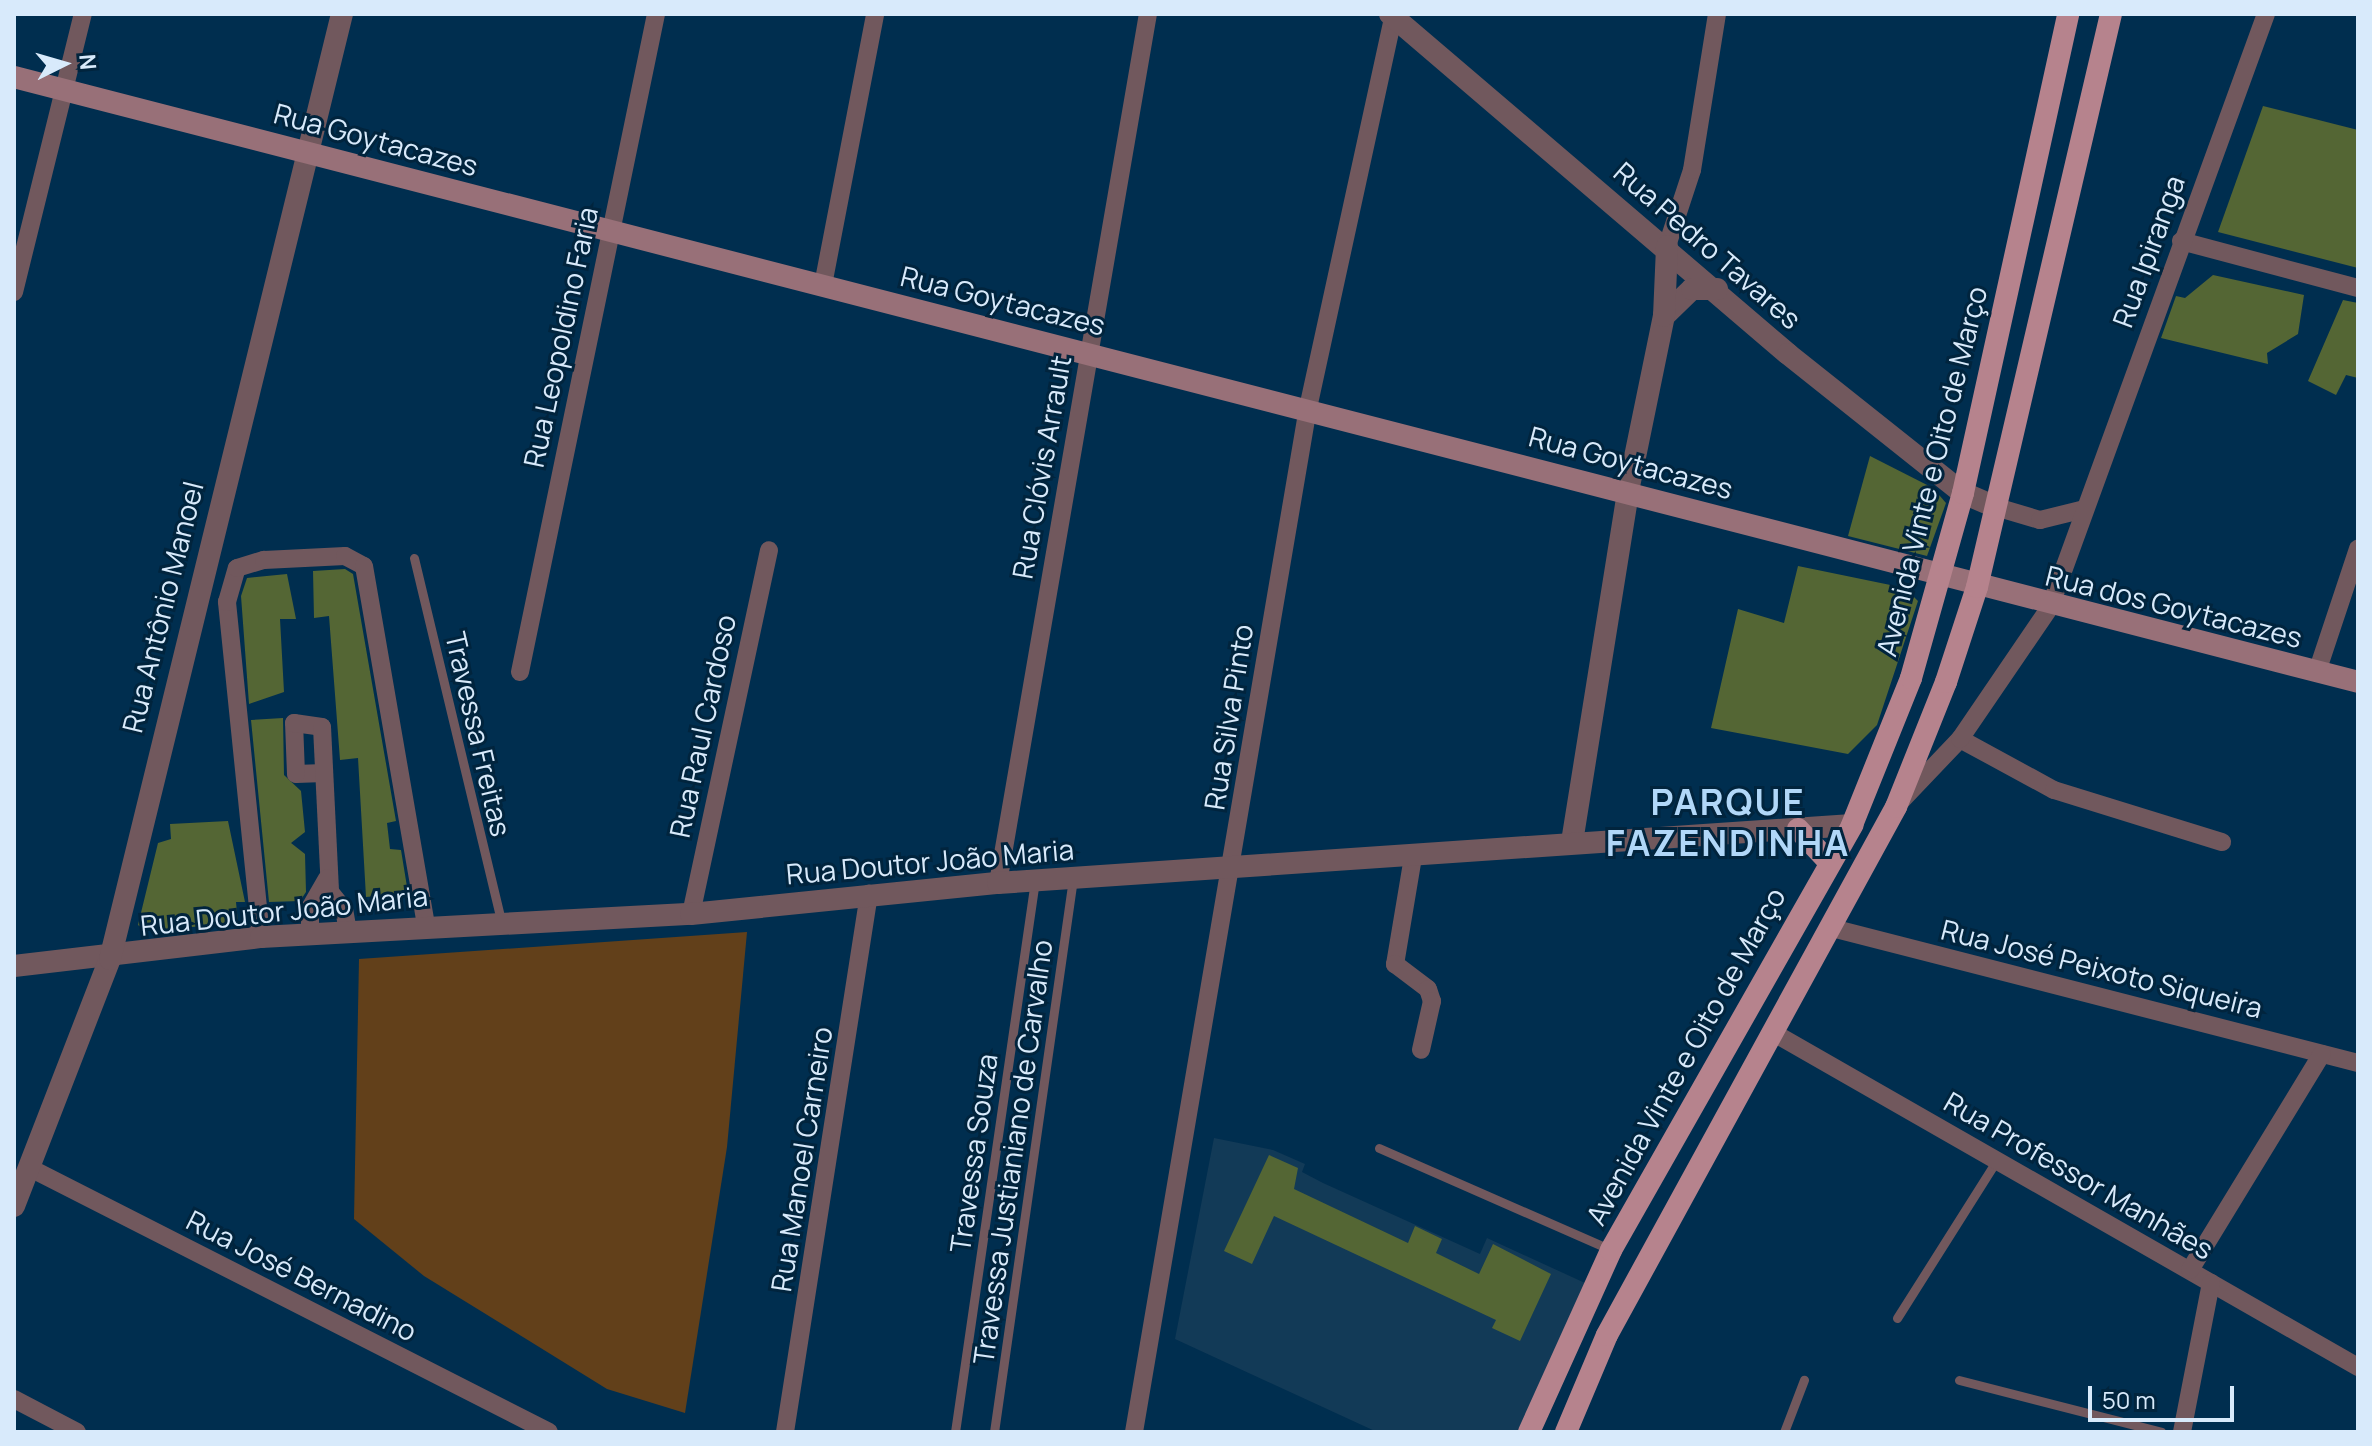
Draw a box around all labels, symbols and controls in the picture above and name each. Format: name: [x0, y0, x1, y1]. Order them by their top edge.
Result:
north arrow: [24, 24, 104, 104]
text: N: [72, 53, 104, 71]
street label: Rua Goytacazes: [270, 96, 482, 182]
street label: Rua Pedro Tavares: [1608, 155, 1808, 335]
street label: Rua Ipiranga: [2105, 171, 2191, 331]
street label: Rua Leopoldino Faria: [516, 204, 604, 470]
street label: Rua Goytacazes: [897, 258, 1109, 342]
street label: Avenida Vinte e Oito de Março: [1869, 283, 1993, 659]
street label: Rua Clóvis Arrault: [1005, 353, 1077, 581]
street label: Rua Goytacazes: [1525, 419, 1737, 505]
street label: Rua Antônio Manoel: [115, 478, 209, 736]
street label: Rua dos Goytacazes: [2042, 558, 2306, 654]
street label: Rua Raul Cardoso: [662, 611, 742, 841]
street label: Rua Silva Pinto: [1197, 622, 1259, 812]
street label: Travessa Freitas: [439, 629, 519, 839]
district label: PARQUE FAZENDINHA: [1606, 779, 1850, 864]
street label: Rua Doutor João Maria: [785, 832, 1075, 890]
street label: Rua Doutor João Maria: [139, 878, 429, 942]
street label: Avenida Vinte e Oito de Março: [1578, 882, 1792, 1230]
street label: Rua José Peixoto Siqueira: [1938, 912, 2266, 1024]
street label: Travessa Justianiano de Carvalho: [966, 938, 1058, 1366]
street label: Rua Manoel Carneiro: [763, 1024, 839, 1294]
street label: Travessa Souza: [942, 1051, 1004, 1255]
street label: Rua Professor Manhães: [1938, 1084, 2220, 1266]
street label: Rua José Bernadino: [181, 1202, 423, 1348]
scale bar: [2092, 1370, 2238, 1420]
text: 50 m: [2102, 1383, 2156, 1416]

